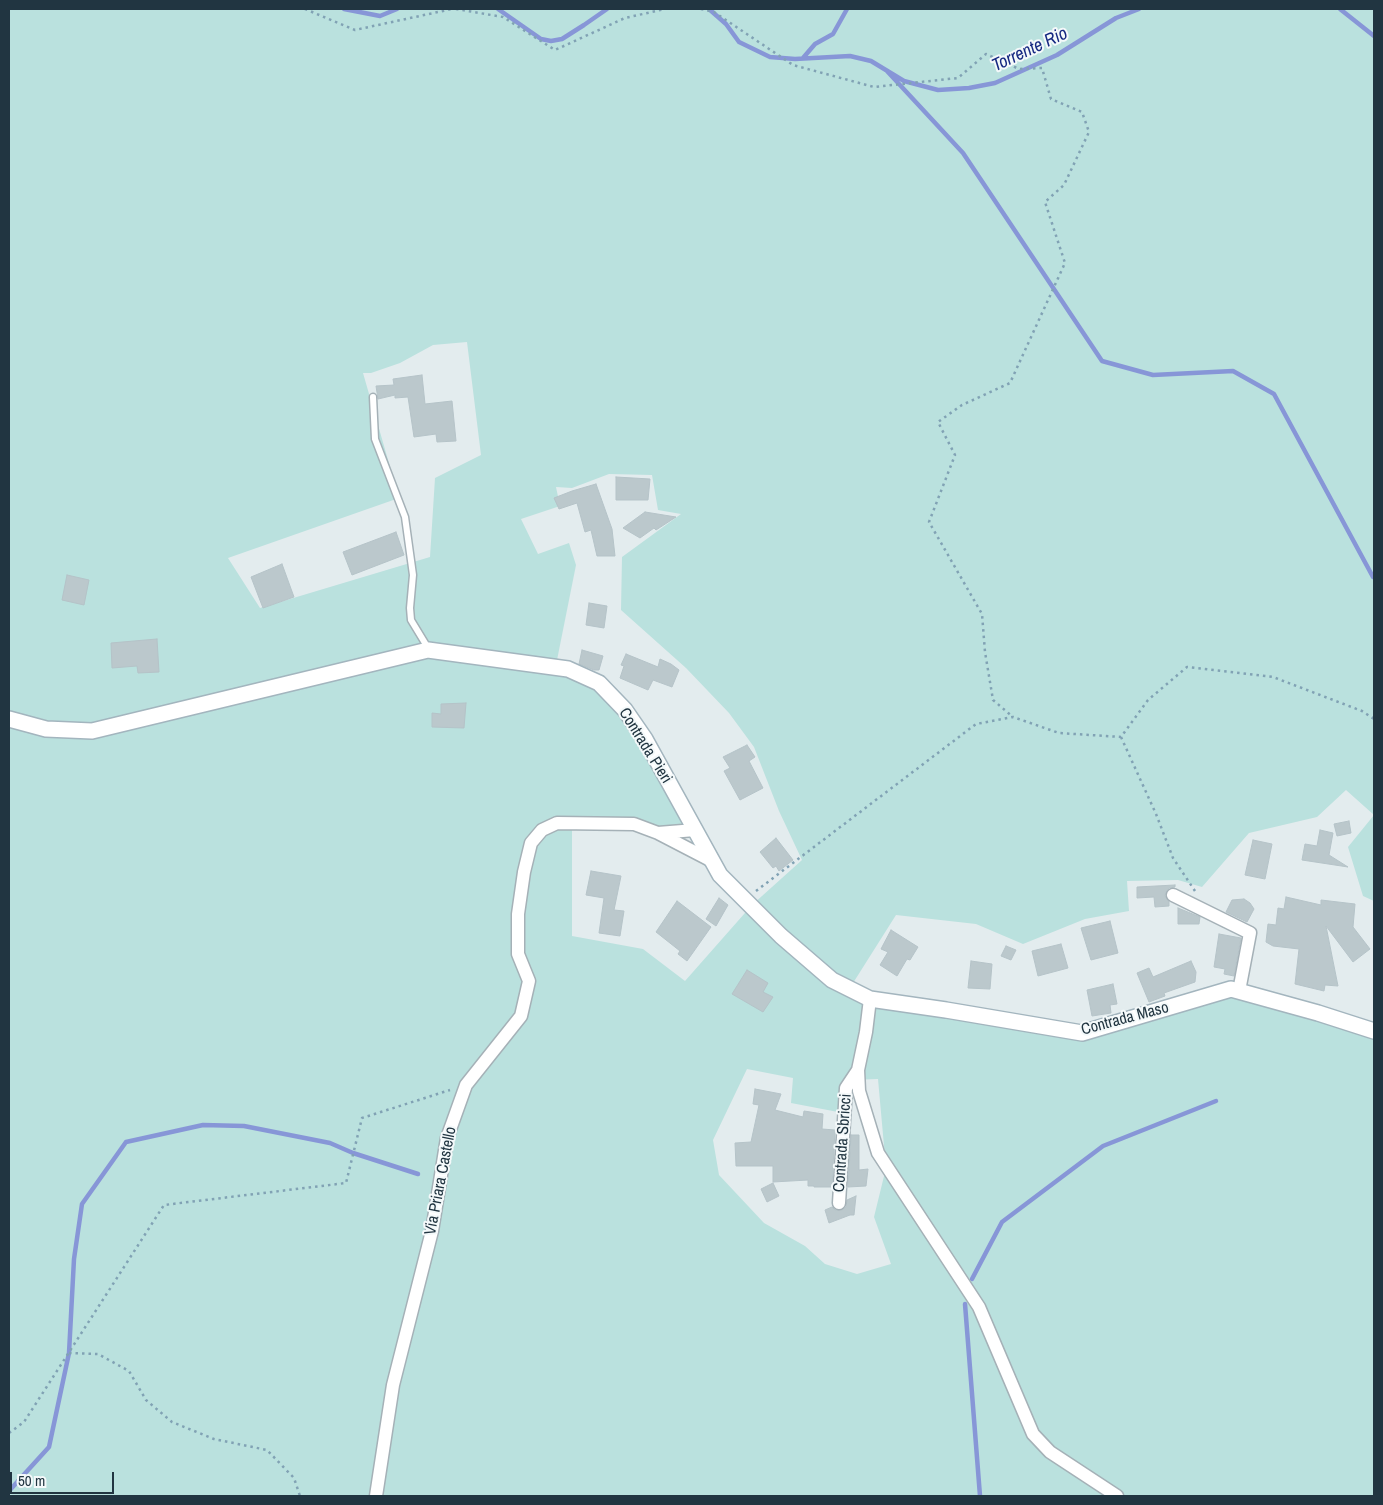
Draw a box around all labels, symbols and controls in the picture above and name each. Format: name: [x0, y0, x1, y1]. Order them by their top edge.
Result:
water label: Torrente Rio: [989, 23, 1071, 77]
street label: Contrada Pieri: [614, 705, 676, 787]
street label: Contrada Maso: [1079, 998, 1171, 1040]
street label: Contrada Sbricci: [830, 1093, 856, 1193]
street label: Via Priara Castello: [421, 1125, 461, 1237]
scale bar: [12, 1462, 116, 1494]
text: 50 m: [18, 1470, 45, 1491]

